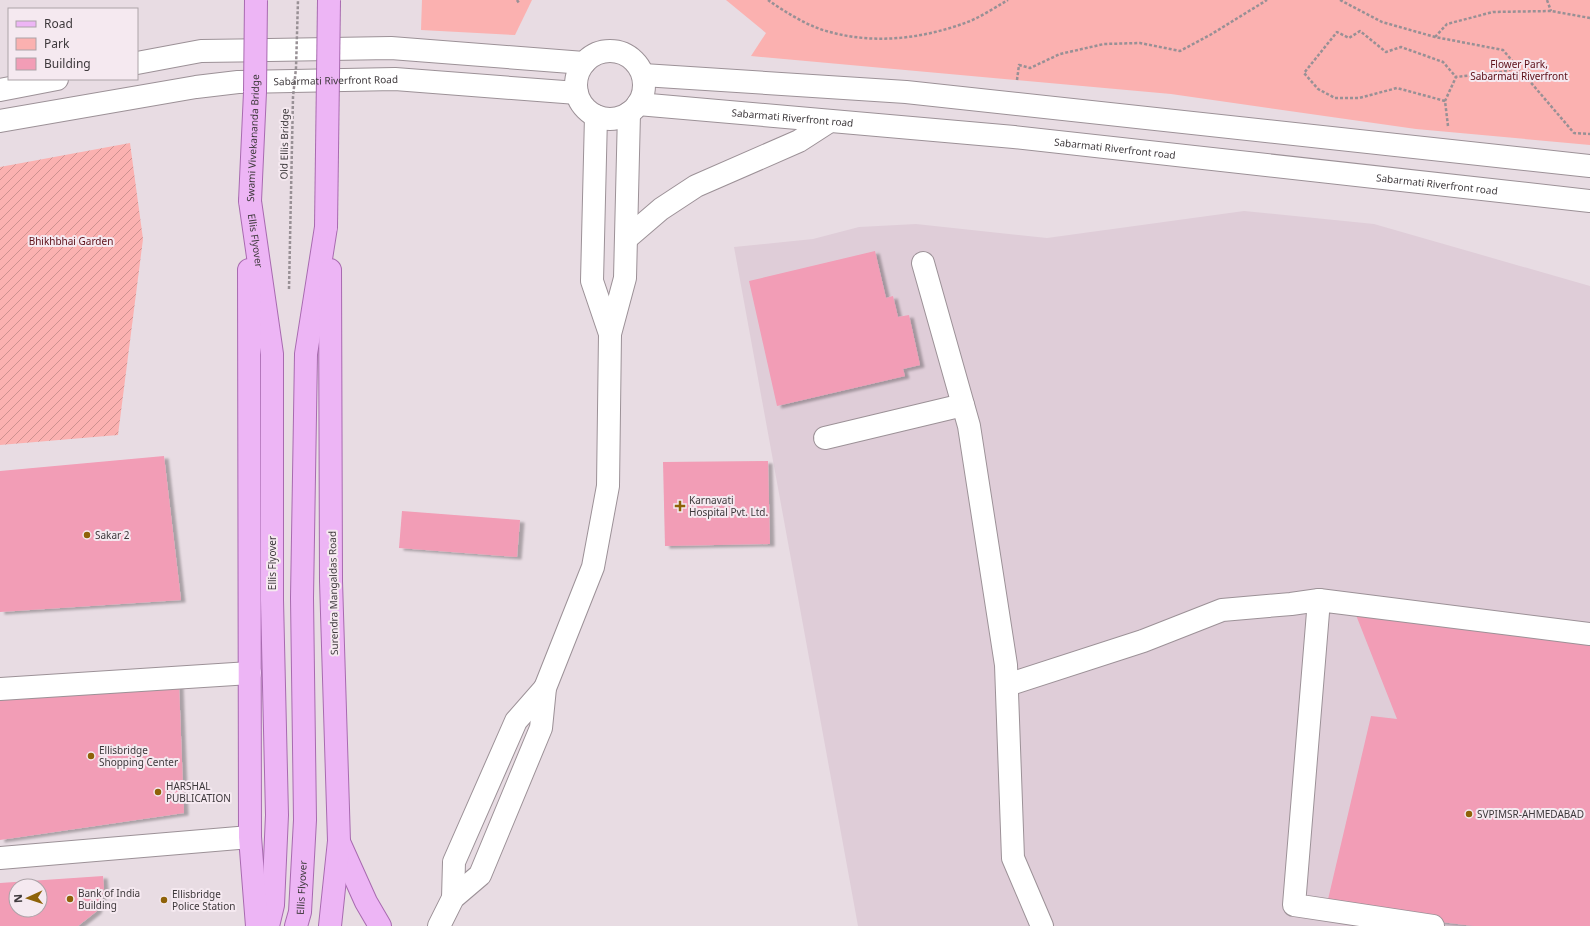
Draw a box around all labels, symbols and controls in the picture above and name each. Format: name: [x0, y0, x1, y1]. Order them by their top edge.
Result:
legend: [8, 8, 138, 80]
text: Road: [44, 15, 73, 32]
text: Park: [44, 35, 70, 52]
text: Building: [44, 55, 91, 72]
park label: Flower Park, Sabarmati Riverfront: [1470, 57, 1568, 83]
street label: Sabarmati Riverfront Road: [273, 72, 398, 88]
street label: Swami Vivekananda Bridge: [243, 74, 262, 202]
street label: Sabarmati Riverfront road: [731, 105, 854, 130]
street label: Old Ellis Bridge: [276, 108, 292, 180]
street label: Sabarmati Riverfront road: [1053, 135, 1176, 162]
street label: Sabarmati Riverfront road: [1375, 170, 1498, 198]
street label: Ellis Flyover: [245, 213, 266, 269]
park label: Bhikhbhai Garden: [29, 234, 113, 248]
place label: Karnavati Hospital Pvt. Ltd.: [689, 493, 768, 519]
marker: Karnavati Hospital Pvt. Ltd.: [674, 500, 686, 512]
place label: Sakar 2: [95, 528, 130, 542]
marker: Sakar 2: [82, 530, 92, 540]
street label: Surendra Mangaldas Road: [325, 531, 341, 655]
street label: Ellis Flyover: [265, 536, 279, 590]
place label: Ellisbridge Shopping Center: [99, 743, 178, 769]
marker: Ellisbridge Shopping Center: [86, 751, 96, 761]
place label: HARSHAL PUBLICATION: [166, 779, 231, 805]
marker: HARSHAL PUBLICATION: [153, 787, 163, 797]
place label: SVPIMSR-AHMEDABAD: [1477, 807, 1584, 821]
marker: SVPIMSR-AHMEDABAD: [1464, 809, 1474, 819]
street label: Ellis Flyover: [293, 860, 310, 915]
north arrow: [8, 878, 48, 918]
place label: Bank of India Building: [78, 886, 140, 912]
place label: Ellisbridge Police Station: [172, 887, 235, 913]
text: N: [10, 894, 25, 903]
marker: Bank of India Building: [65, 894, 75, 904]
marker: Ellisbridge Police Station: [159, 895, 169, 905]

